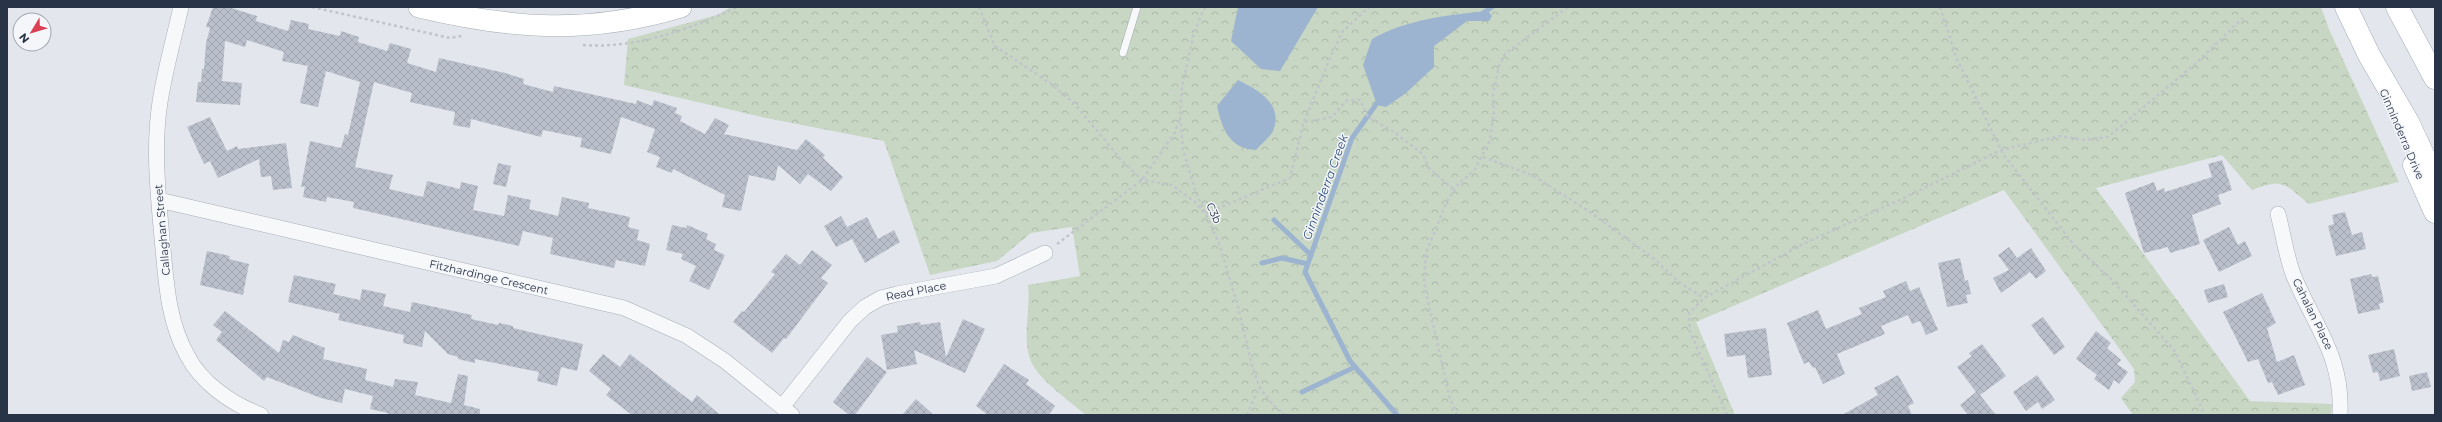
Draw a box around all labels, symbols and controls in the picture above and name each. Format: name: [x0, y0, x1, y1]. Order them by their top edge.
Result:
north arrow: [12, 12, 52, 52]
text: N: [16, 30, 32, 46]
street label: Ginninderra Drive: [2377, 86, 2428, 182]
water label: Ginninderra Creek: [1299, 131, 1351, 242]
street label: Callaghan Street: [151, 183, 173, 276]
street label: C3b: [1203, 200, 1225, 226]
street label: Fitzhardinge Crescent: [428, 256, 550, 298]
street label: Cahalan Place: [2290, 276, 2337, 352]
street label: Read Place: [885, 278, 948, 304]

